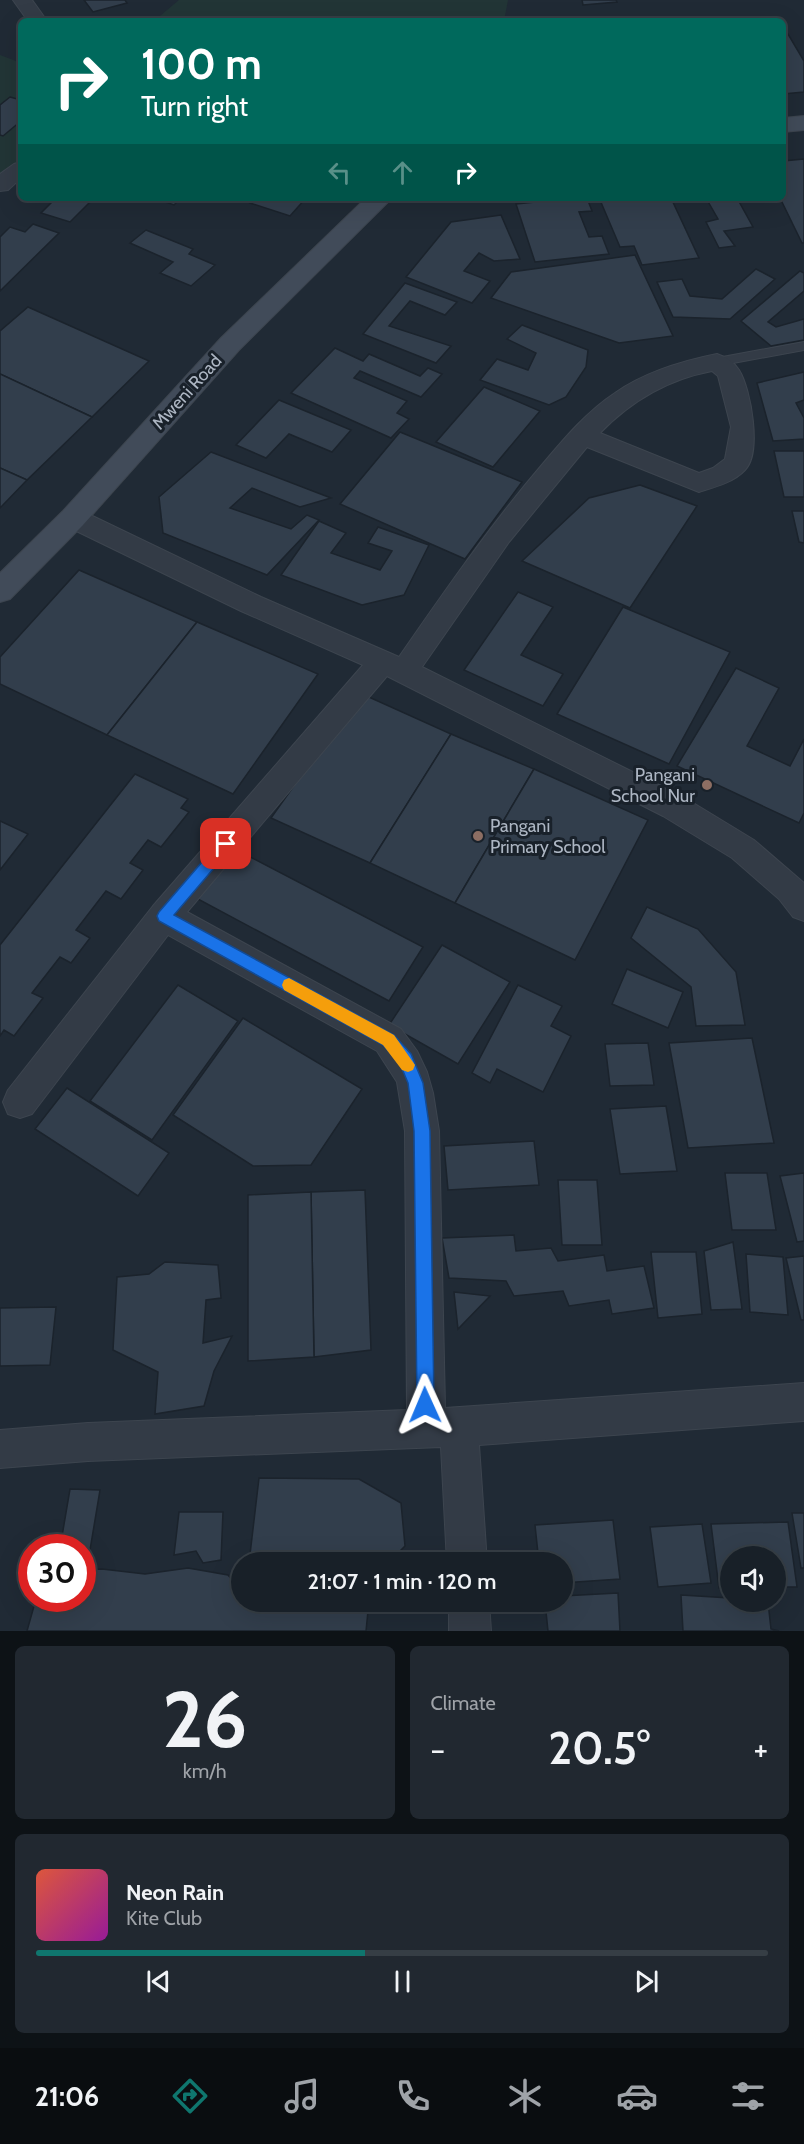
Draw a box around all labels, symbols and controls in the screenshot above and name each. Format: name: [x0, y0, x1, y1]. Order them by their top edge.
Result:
text: 100 m: [141, 38, 262, 90]
icon: right: [42, 42, 120, 120]
text: Turn right: [141, 90, 248, 123]
icon: left: [323, 156, 356, 189]
icon: ahead: [386, 156, 419, 189]
icon: right: [449, 156, 482, 189]
street label: Mweni Road: [148, 350, 226, 434]
place label: Pangani School Nur: [611, 764, 695, 807]
marker: Pangani School Nur: [700, 778, 714, 792]
place label: Pangani Primary School: [490, 815, 606, 858]
pin: [200, 818, 251, 869]
icon: arrive: [209, 827, 242, 860]
marker: Pangani Primary School: [471, 829, 485, 843]
position arrow: [393, 1373, 457, 1437]
speed limit sign: 30: [18, 1534, 96, 1612]
map controls: [720, 1546, 786, 1612]
button: sound: [720, 1546, 786, 1612]
text: 21:07 · 1 min · 120 m: [308, 1568, 496, 1595]
text: 26: [162, 1672, 247, 1767]
text: Climate: [431, 1691, 496, 1715]
text: 20.5°: [548, 1721, 650, 1775]
text: −: [431, 1729, 445, 1769]
text: +: [753, 1729, 768, 1769]
text: km/h: [183, 1759, 227, 1783]
text: Neon Rain: [126, 1879, 224, 1906]
text: Kite Club: [126, 1906, 202, 1930]
icon: previous: [142, 1965, 175, 1998]
icon: pause: [386, 1965, 419, 1998]
icon: next: [630, 1965, 663, 1998]
icon: directions: [169, 2075, 211, 2117]
icon: music: [281, 2075, 323, 2117]
icon: phone: [392, 2075, 434, 2117]
icon: climate: [504, 2075, 546, 2117]
icon: car: [616, 2075, 658, 2117]
icon: filters: [727, 2075, 769, 2117]
text: 21:06: [35, 2080, 99, 2113]

